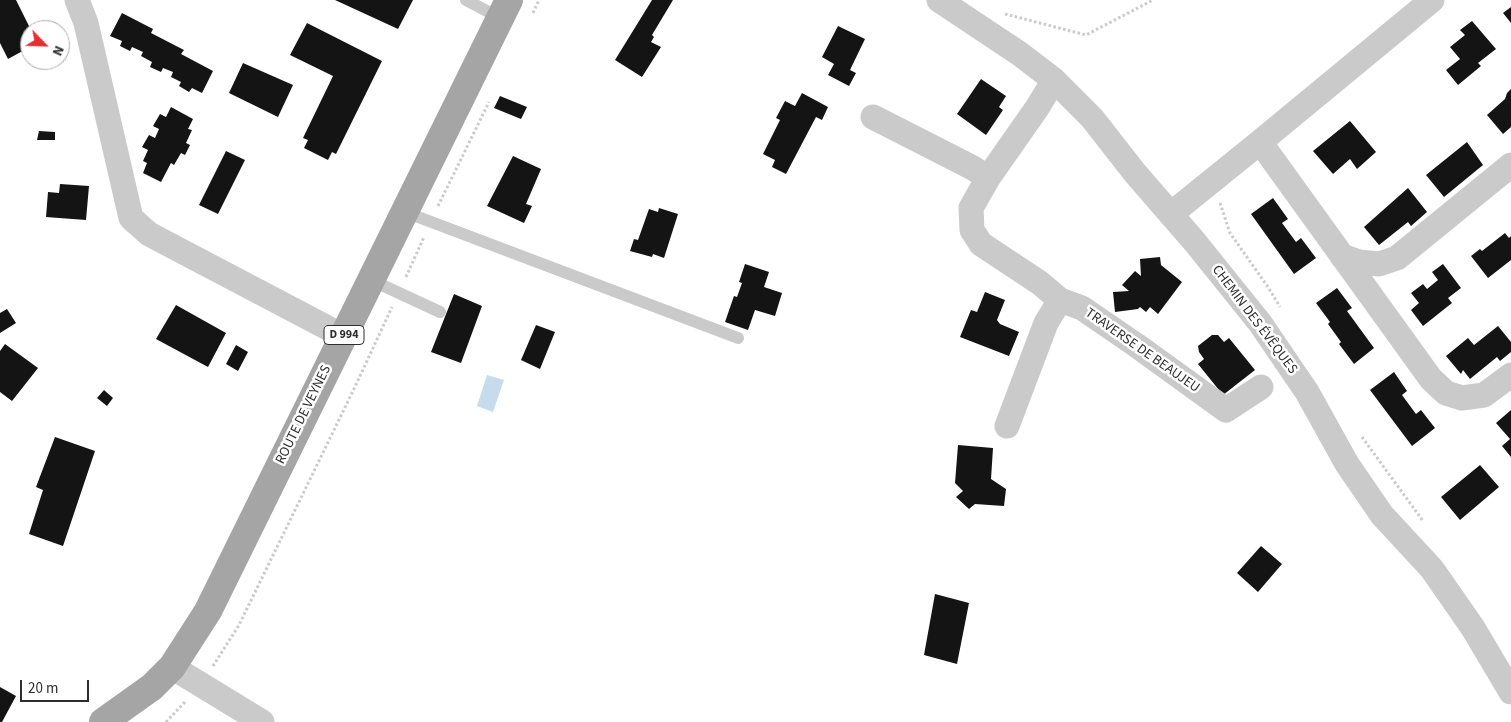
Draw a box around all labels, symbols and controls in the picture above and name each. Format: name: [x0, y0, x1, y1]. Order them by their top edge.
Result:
north arrow: [20, 20, 70, 70]
text: N: [47, 42, 69, 59]
street label: CHEMIN DES ÉVÊQUES: [1208, 262, 1300, 378]
street label: TRAVERSE DE BEAUJEU: [1081, 305, 1203, 397]
road number: D 994: [324, 326, 364, 344]
street label: ROUTE DE VEYNES: [273, 363, 335, 467]
scale bar: [22, 670, 91, 702]
text: 20 m: [28, 678, 58, 699]

